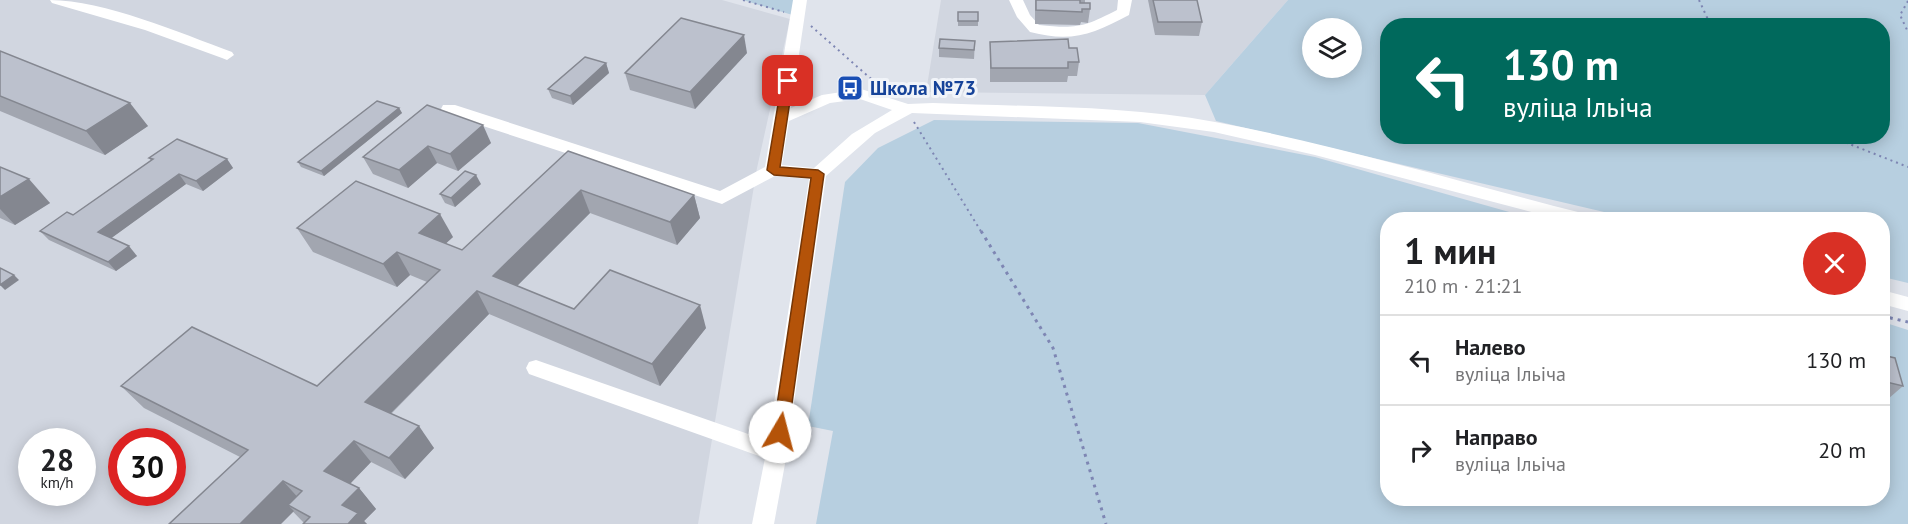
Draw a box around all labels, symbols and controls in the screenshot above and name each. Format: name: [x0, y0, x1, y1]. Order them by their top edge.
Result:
map controls: [1302, 18, 1362, 78]
button: layers: [1302, 18, 1362, 78]
text: 130 m: [1503, 37, 1619, 92]
icon: left: [1404, 42, 1482, 120]
pin: [762, 55, 813, 106]
icon: arrive: [771, 64, 804, 97]
bus stop icon: Школа №73: [835, 73, 865, 103]
place label: Школа №73: [870, 75, 976, 101]
text: вуліца Ільіча: [1503, 90, 1653, 124]
text: 1 мин: [1404, 227, 1496, 274]
button: close: [1803, 232, 1866, 295]
text: 210 m · 21:21: [1404, 273, 1522, 299]
text: Налево: [1455, 333, 1526, 361]
icon: left: [1404, 344, 1437, 377]
text: 130 m: [1806, 346, 1866, 374]
text: вуліца Ільіча: [1455, 361, 1566, 387]
position arrow: [748, 400, 812, 464]
text: Направо: [1455, 423, 1538, 451]
speed limit sign: 30: [108, 428, 186, 506]
icon: right: [1404, 434, 1437, 467]
text: 20 m: [1818, 436, 1866, 464]
text: 28: [40, 440, 74, 479]
text: вуліца Ільіча: [1455, 451, 1566, 477]
text: km/h: [41, 473, 73, 492]

